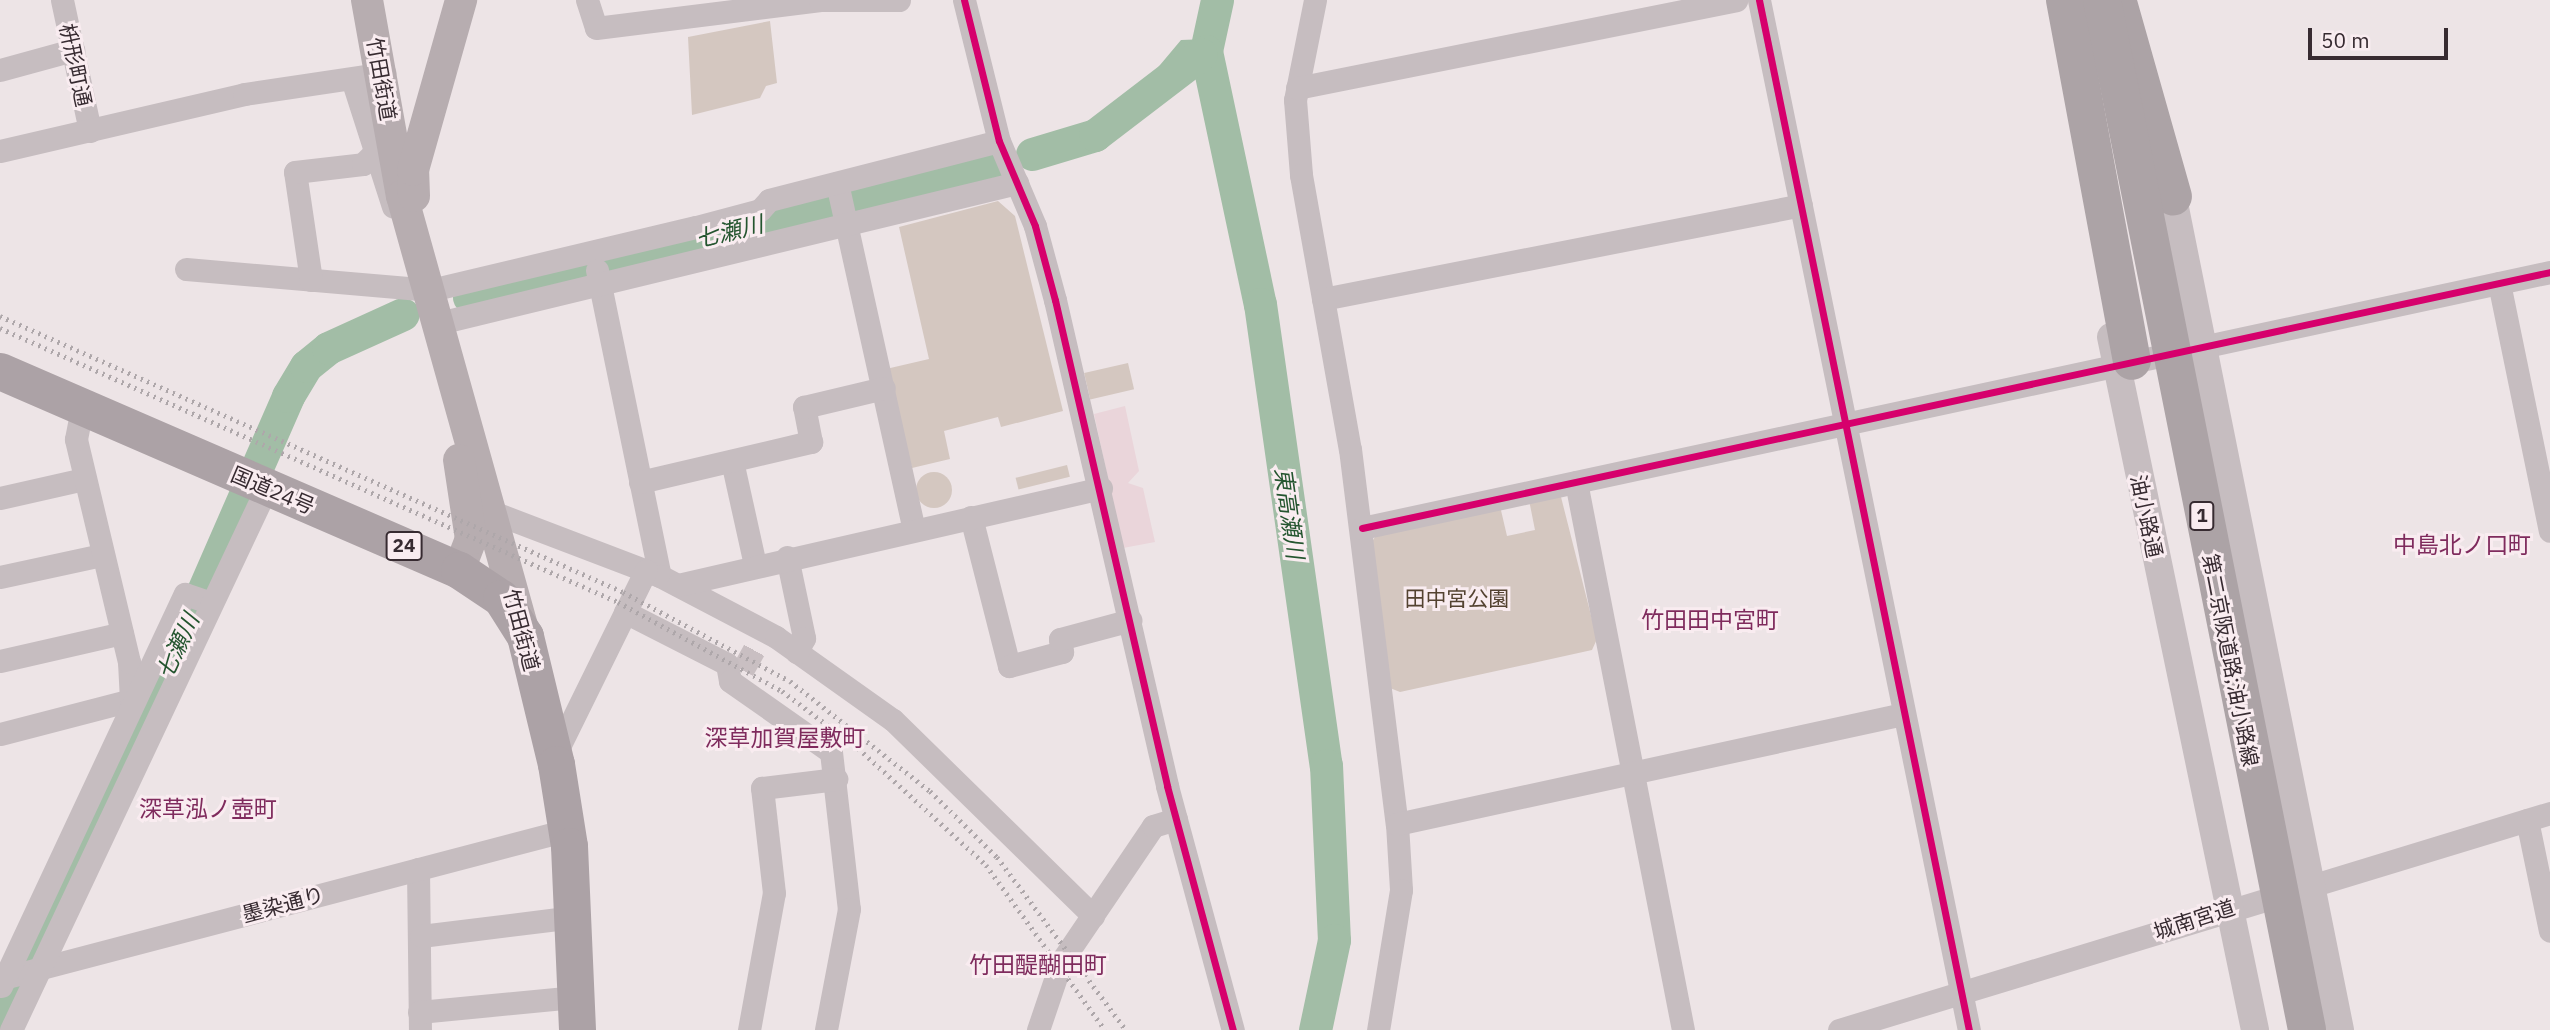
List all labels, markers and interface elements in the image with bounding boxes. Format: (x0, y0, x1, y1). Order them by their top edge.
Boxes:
scale bar (2312, 14, 2452, 58)
street label: 枡形町通 (55, 21, 97, 109)
text: 50 m (2321, 26, 2370, 54)
street label: 竹田街道 (362, 35, 402, 123)
water label: 七瀬川 (692, 209, 766, 253)
street label: 国道24号 (227, 461, 319, 519)
water label: 東高瀬川 (1270, 466, 1310, 560)
street label: 油小路通 (2126, 472, 2168, 560)
road number: 1 (2188, 500, 2216, 531)
road number: 24 (385, 530, 423, 562)
district label: 中島北ノ口町 (2393, 530, 2531, 558)
street label: 第二京阪道路;油小路線 (2198, 552, 2264, 768)
park label: 田中宮公園 (1405, 585, 1509, 611)
street label: 竹田街道 (499, 586, 545, 674)
district label: 竹田田中宮町 (1641, 605, 1779, 633)
water label: 七瀬川 (150, 609, 204, 683)
district label: 深草加賀屋敷町 (705, 723, 865, 751)
district label: 深草泓ノ壺町 (139, 794, 277, 822)
street label: 墨染通り (239, 881, 327, 927)
street label: 城南宮道 (2150, 894, 2238, 944)
district label: 竹田醍醐田町 (969, 950, 1107, 978)

